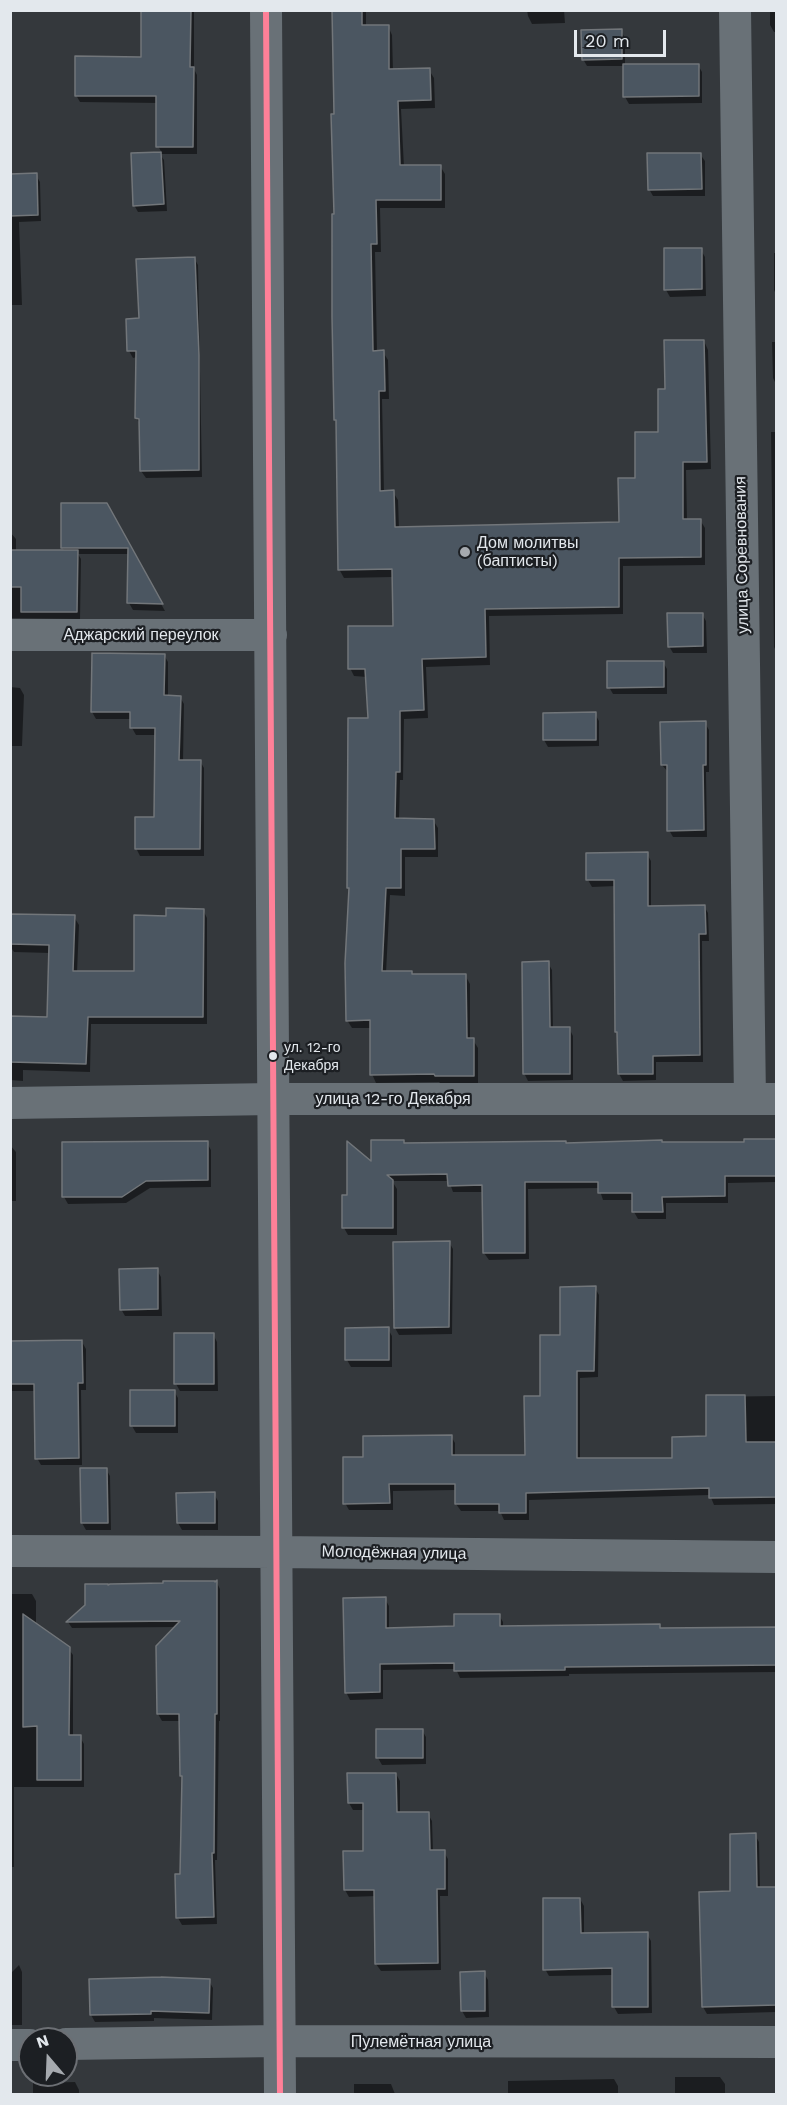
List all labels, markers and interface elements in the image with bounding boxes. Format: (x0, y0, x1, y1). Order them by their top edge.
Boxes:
scale bar (577, 18, 668, 56)
text: 20 m (585, 30, 630, 51)
street label: улица Соревнования (731, 476, 753, 634)
place label: Дом молитвы (баптисты) (477, 533, 579, 571)
marker: Дом молитвы (баптисты) (458, 545, 472, 559)
street label: Аджарский переулок (63, 625, 219, 645)
place label: ул. 12-го Декабря (284, 1040, 340, 1072)
marker: ул. 12-го Декабря (267, 1050, 279, 1062)
street label: улица 12-го Декабря (315, 1089, 471, 1109)
street label: Молодёжная улица (321, 1542, 467, 1564)
north arrow (18, 2027, 78, 2087)
text: N (34, 2030, 51, 2052)
street label: Пулемётная улица (351, 2032, 491, 2052)

